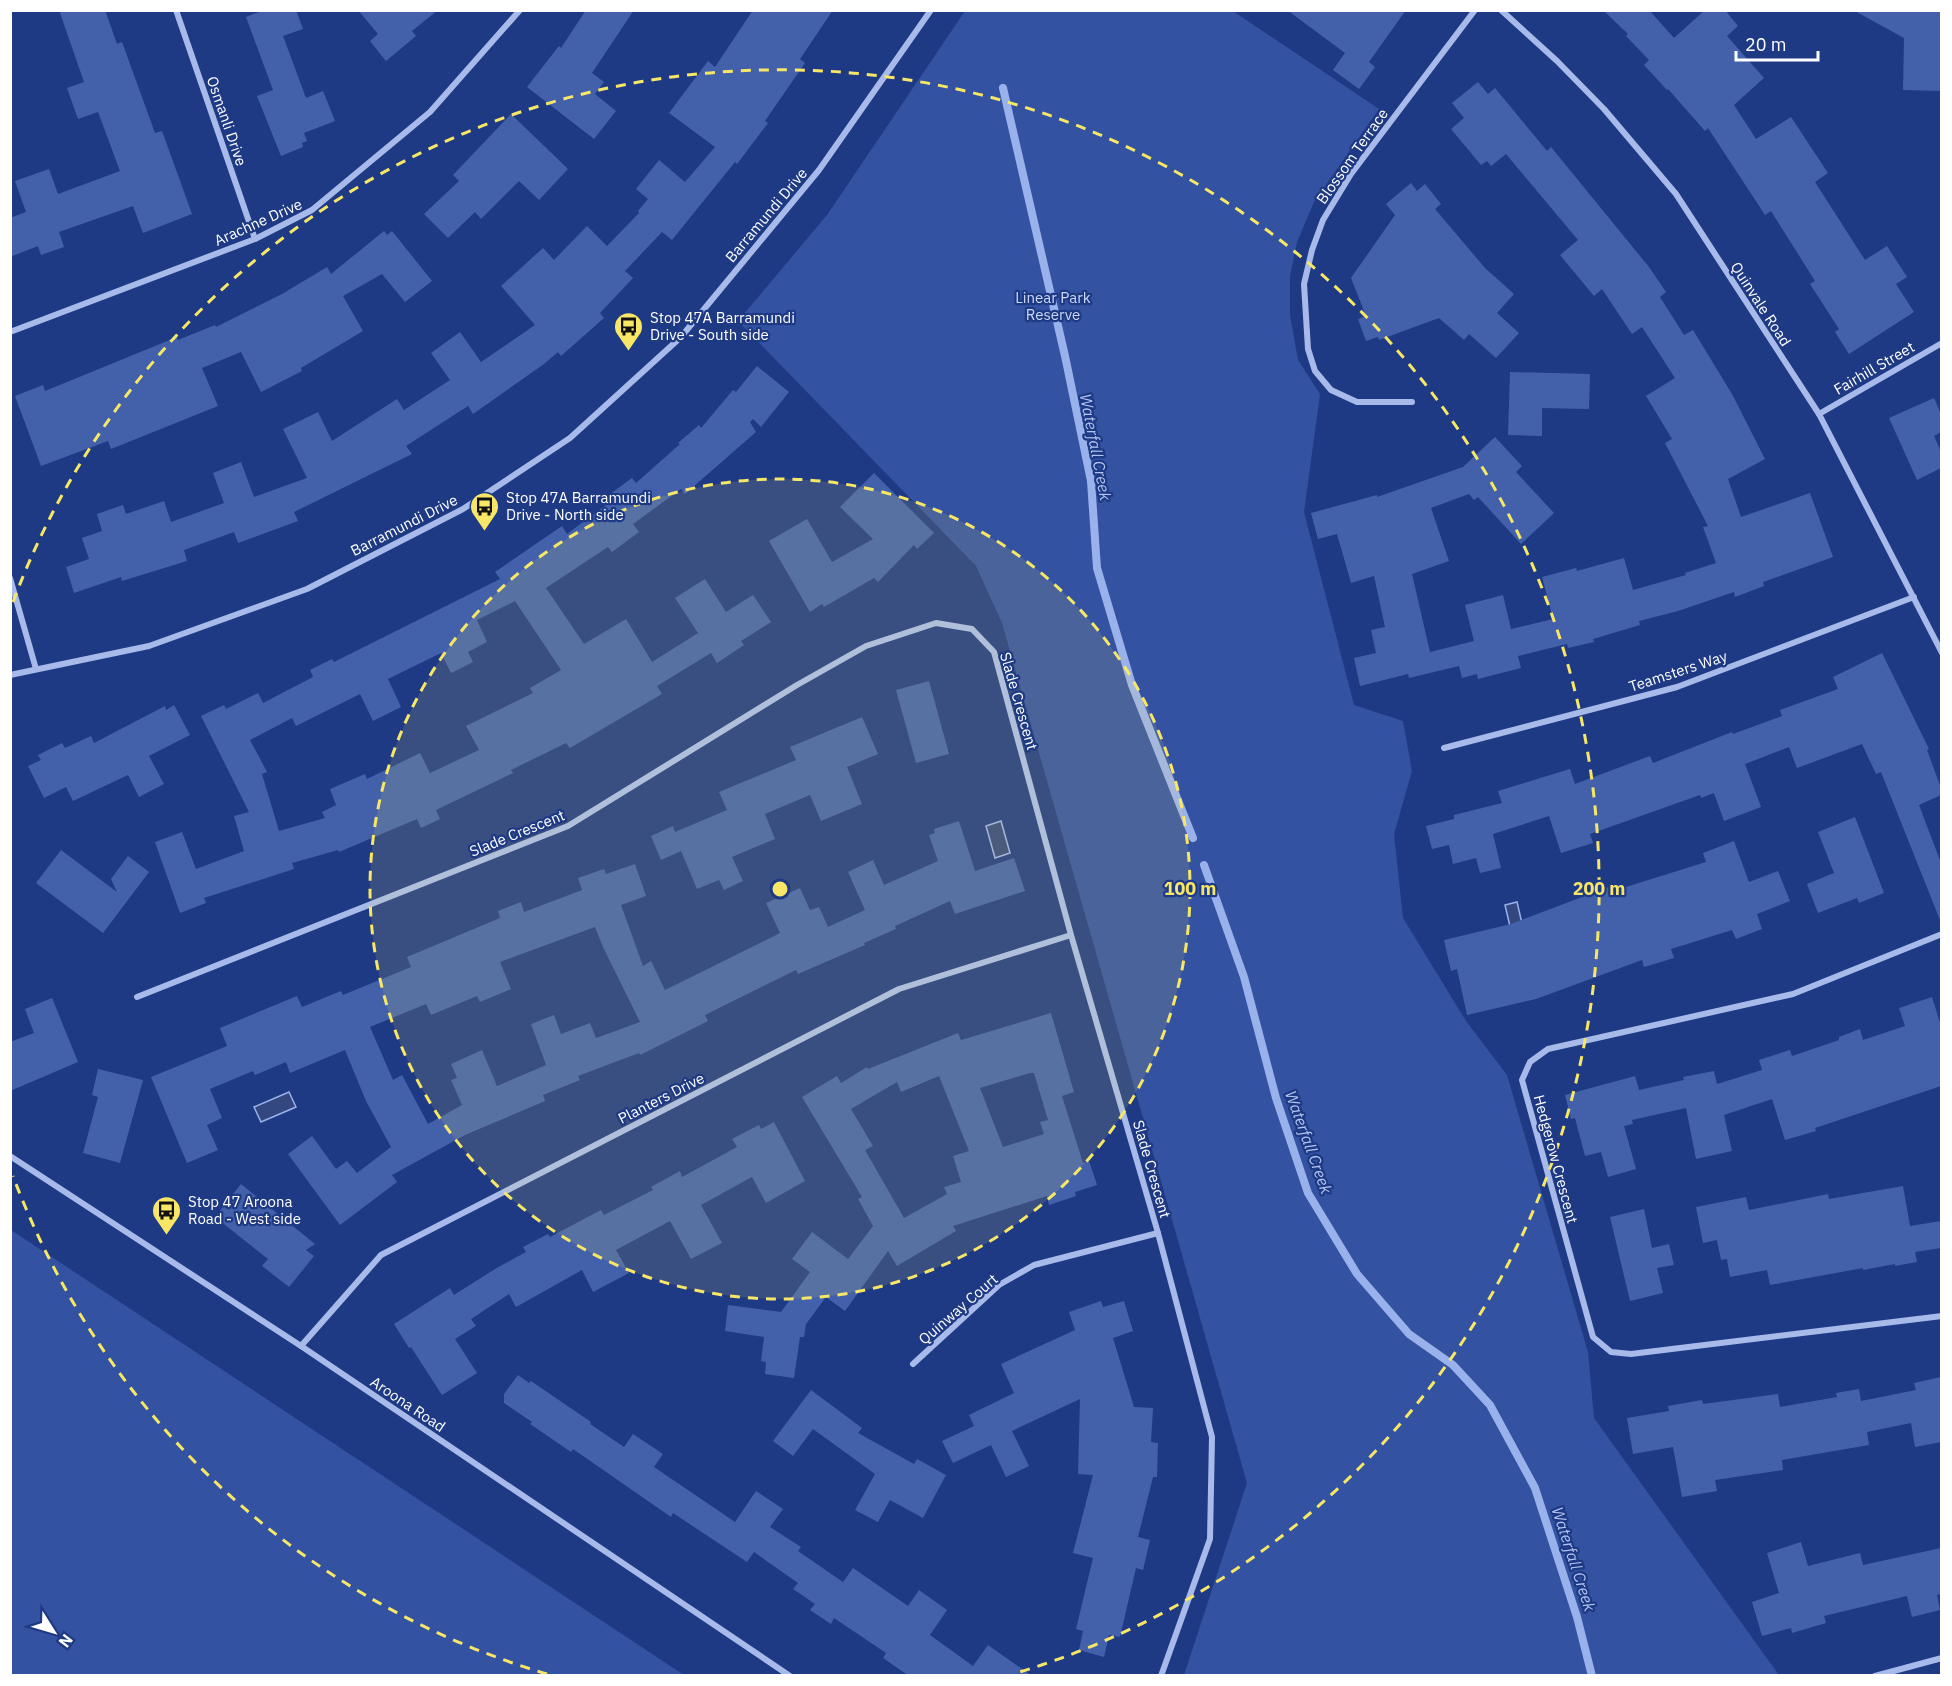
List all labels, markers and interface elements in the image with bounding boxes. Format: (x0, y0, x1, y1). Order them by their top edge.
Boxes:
scale bar (1736, 24, 1818, 62)
text: 20 m (1745, 33, 1787, 56)
street label: Osmanli Drive (203, 74, 251, 168)
street label: Blossom Terrace (1312, 105, 1392, 207)
street label: Barramundi Drive (721, 164, 811, 266)
street label: Arachne Drive (211, 194, 305, 250)
street label: Quinvale Road (1727, 258, 1795, 350)
park label: Linear Park Reserve (1015, 288, 1091, 324)
place label: Stop 47A Barramundi Drive - South side (650, 308, 795, 344)
bus stop icon: Stop 47A Barramundi Drive - South side (613, 310, 645, 352)
street label: Fairhill Street (1830, 337, 1918, 399)
water label: Waterfall Creek (1076, 392, 1116, 503)
place label: Stop 47A Barramundi Drive - North side (506, 488, 651, 524)
street label: Barramundi Drive (347, 490, 461, 560)
bus stop icon: Stop 47A Barramundi Drive - North side (469, 490, 501, 532)
street label: Teamsters Way (1626, 646, 1730, 696)
street label: Slade Crescent (996, 650, 1042, 752)
street label: Slade Crescent (467, 805, 567, 861)
text: 100 m (1164, 877, 1216, 900)
text: 200 m (1573, 877, 1625, 900)
centre of rings (770, 879, 790, 899)
street label: Planters Drive (615, 1068, 707, 1128)
water label: Waterfall Creek (1281, 1088, 1337, 1197)
street label: Hedgerow Crescent (1530, 1093, 1582, 1225)
street label: Slade Crescent (1129, 1118, 1175, 1220)
place label: Stop 47 Aroona Road - West side (188, 1192, 301, 1228)
bus stop icon: Stop 47 Aroona Road - West side (151, 1194, 183, 1236)
street label: Quinway Court (915, 1269, 1001, 1349)
street label: Aroona Road (367, 1372, 449, 1436)
water label: Waterfall Creek (1548, 1504, 1600, 1614)
north arrow (24, 1602, 84, 1662)
text: N (55, 1630, 77, 1652)

